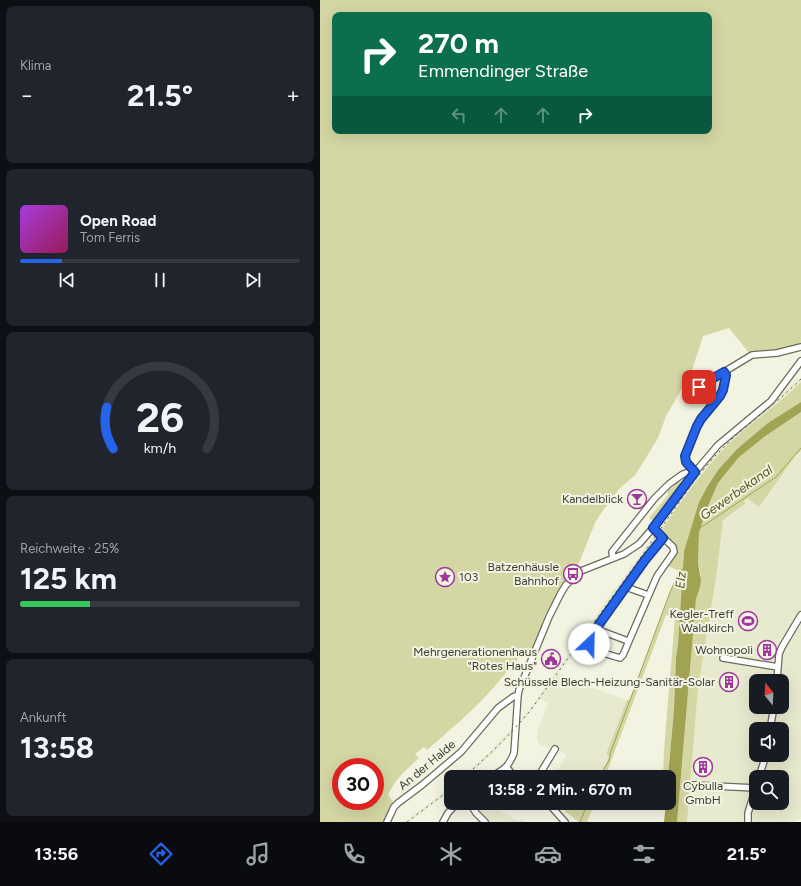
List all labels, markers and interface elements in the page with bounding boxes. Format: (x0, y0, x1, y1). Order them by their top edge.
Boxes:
text: 270 m (418, 26, 499, 60)
icon: right (352, 28, 404, 80)
text: Klima (20, 58, 52, 73)
text: Emmendinger Straße (418, 60, 588, 82)
text: 21.5° (127, 77, 193, 114)
text: − (20, 82, 34, 109)
text: + (286, 82, 300, 109)
icon: left (448, 104, 470, 126)
icon: ahead (490, 104, 512, 126)
icon: ahead (532, 104, 554, 126)
icon: right (574, 104, 596, 126)
text: Open Road (80, 212, 157, 230)
text: Tom Ferris (80, 230, 140, 245)
icon: previous (56, 269, 78, 291)
icon: pause (149, 269, 171, 291)
icon: next (242, 269, 264, 291)
pin (682, 370, 716, 404)
icon: arrive (688, 376, 710, 398)
text: 26 (136, 392, 184, 442)
text: km/h (144, 439, 176, 457)
water label: Gewerbekanal (697, 462, 775, 523)
bar icon: Kandelblick (626, 488, 648, 510)
place label: Kandelblick (562, 492, 623, 506)
text: Reichweite · 25% (20, 541, 119, 556)
text: 125 km (20, 560, 117, 597)
place label: Batzenhäusle Bahnhof (488, 560, 560, 588)
bus stop icon: Batzenhäusle Bahnhof (562, 563, 584, 585)
place icon: 103 (434, 566, 456, 588)
place label: 103 (459, 570, 478, 584)
water label: Elz (672, 570, 689, 589)
place label: Kegler-Treff Waldkirch (669, 607, 735, 635)
sports icon: Kegler-Treff Waldkirch (737, 610, 759, 632)
position arrow (568, 623, 610, 665)
building icon: Wohnopoli (756, 639, 778, 661)
place label: Wohnopoli (695, 643, 753, 657)
place label: Mehrgenerationenhaus "Rotes Haus" (413, 645, 537, 673)
public building icon: Mehrgenerationenhaus "Rotes Haus" (540, 648, 562, 670)
building icon: Schüssele Blech-Heizung-Sanitär-Solar (718, 671, 740, 693)
north arrow (749, 674, 789, 714)
map controls (749, 674, 789, 810)
place label: Schüssele Blech-Heizung-Sanitär-Solar (504, 675, 715, 689)
text: Ankunft (20, 710, 67, 725)
button: sound (749, 722, 789, 762)
text: 13:58 (20, 729, 94, 766)
street label: An der Halde (396, 737, 459, 793)
building icon: Cybulla GmbH (692, 756, 714, 778)
speed limit sign: 30 (332, 758, 384, 810)
button: search (749, 770, 789, 810)
place label: Cybulla GmbH (683, 779, 723, 807)
text: 13:58 · 2 Min. · 670 m (488, 781, 632, 799)
icon: directions (147, 840, 175, 868)
icon: music (244, 840, 272, 868)
icon: phone (340, 840, 368, 868)
icon: climate (437, 840, 465, 868)
icon: car (534, 840, 562, 868)
icon: filters (630, 840, 658, 868)
text: 13:56 (34, 843, 78, 865)
text: 21.5° (727, 843, 767, 865)

